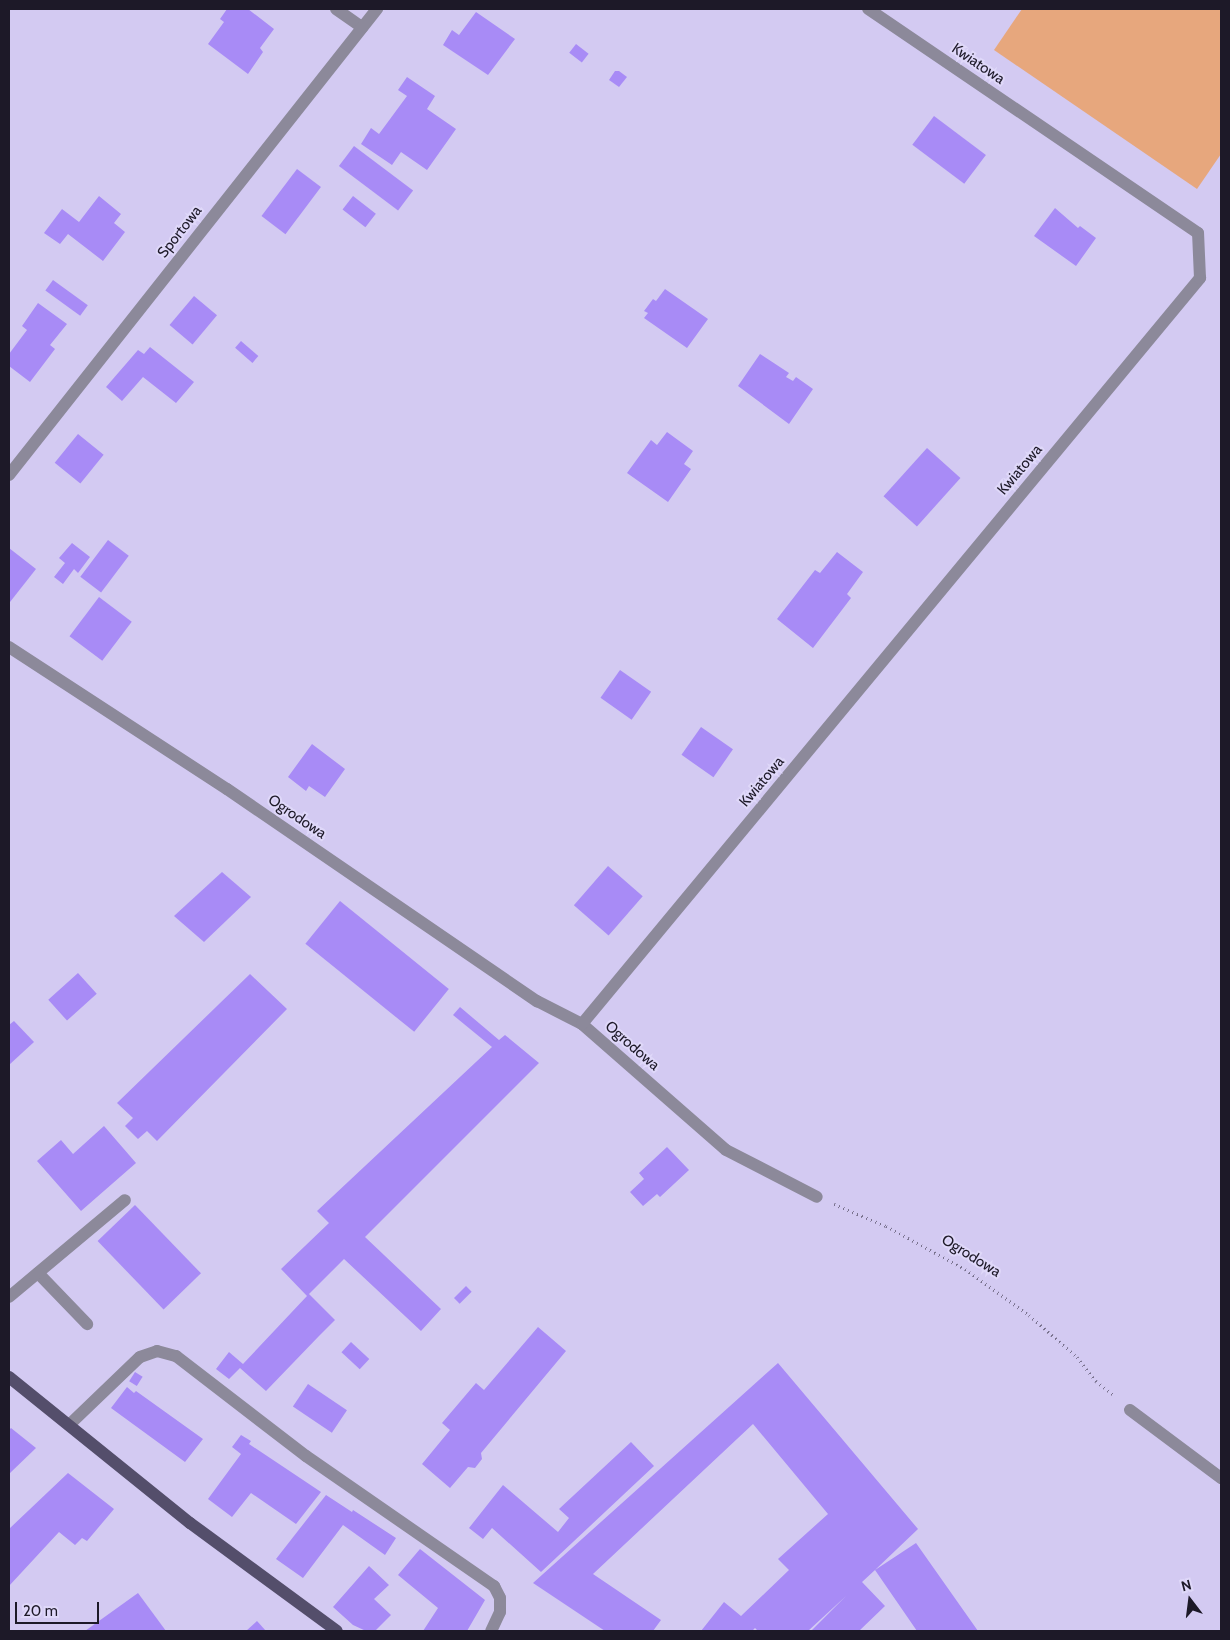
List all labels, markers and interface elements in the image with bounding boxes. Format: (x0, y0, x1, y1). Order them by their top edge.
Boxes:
street label: Kwiatowa (948, 40, 1008, 88)
street label: Sportowa (154, 202, 206, 262)
street label: Kwiatowa (994, 441, 1046, 499)
street label: Kwiatowa (736, 753, 788, 811)
street label: Ogrodowa (265, 791, 329, 843)
street label: Ogrodowa (601, 1017, 663, 1075)
street label: Ogrodowa (938, 1231, 1004, 1281)
north arrow (1165, 1575, 1215, 1625)
text: N (1179, 1576, 1193, 1595)
scale bar (18, 1592, 101, 1624)
text: 20 m (23, 1602, 58, 1620)

